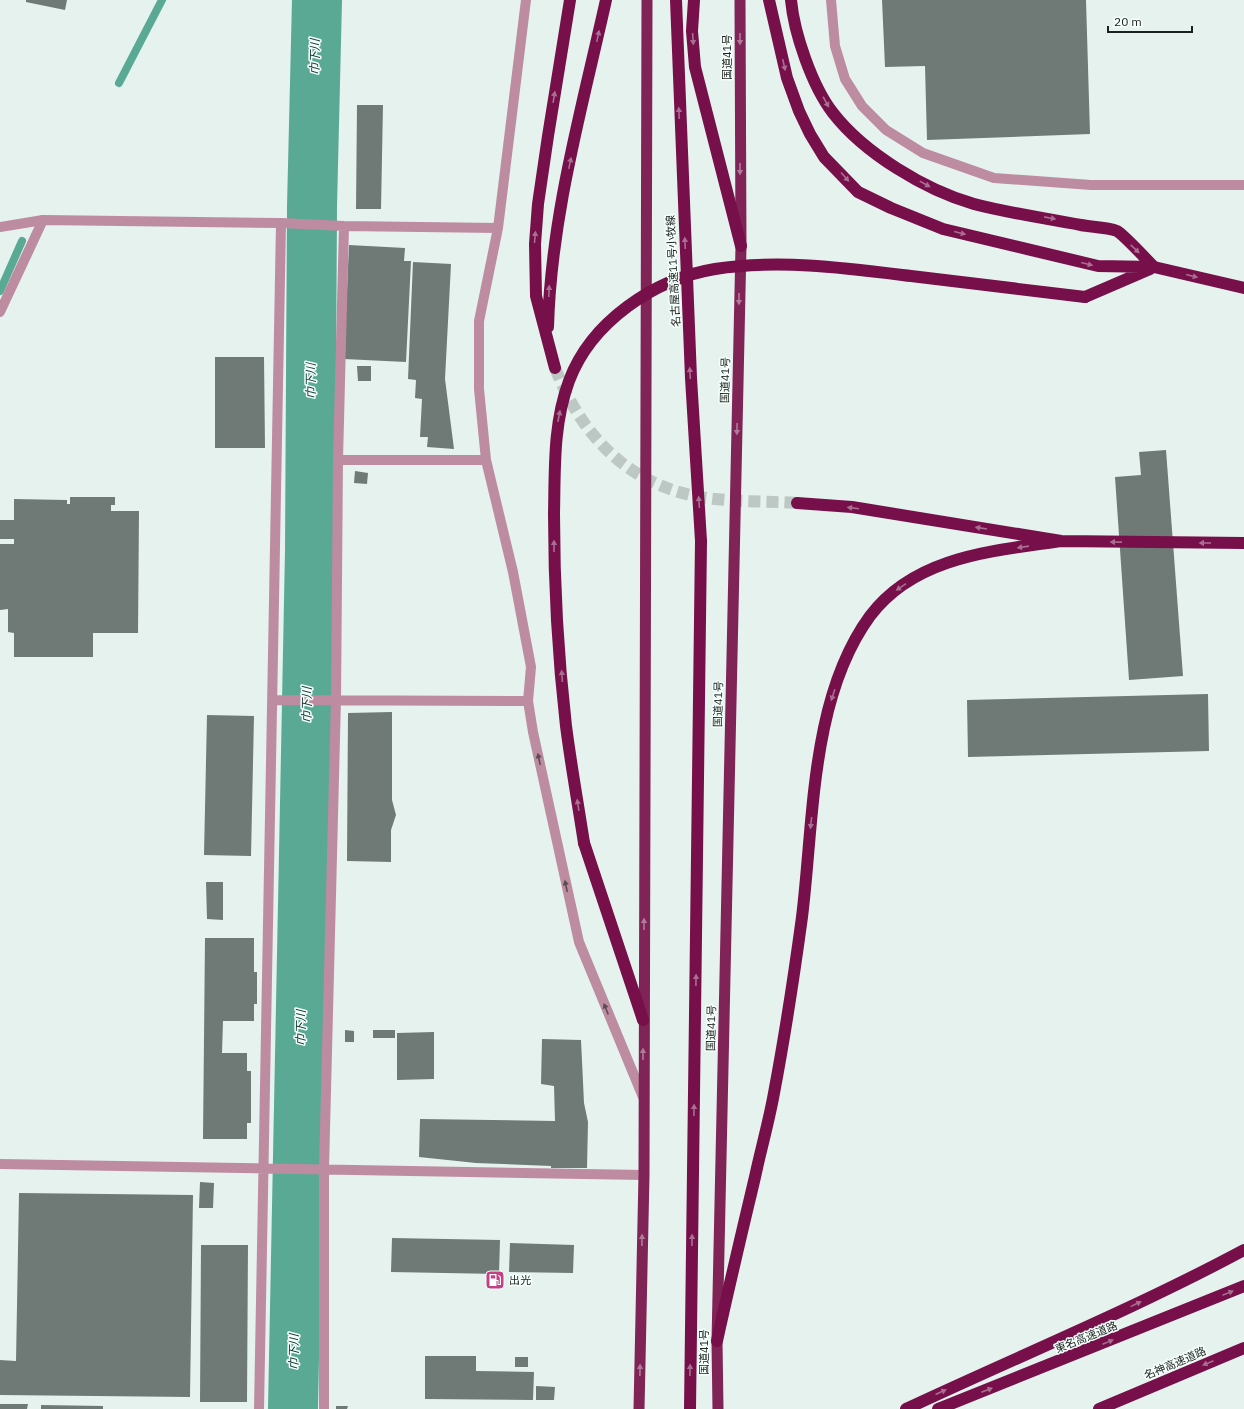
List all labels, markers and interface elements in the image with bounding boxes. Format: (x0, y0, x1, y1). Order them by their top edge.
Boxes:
scale bar (1108, 8, 1192, 34)
text: 20 m (1114, 14, 1142, 29)
one-way arrow (595, 30, 601, 42)
one-way arrow (689, 33, 696, 45)
one-way arrow (737, 33, 743, 46)
street label: 国道41号 (720, 34, 734, 80)
water label: 巾下川 (307, 37, 322, 75)
one-way arrow (782, 59, 788, 71)
one-way arrow (551, 91, 557, 104)
one-way arrow (823, 96, 830, 108)
one-way arrow (676, 107, 683, 119)
one-way arrow (568, 157, 574, 169)
one-way arrow (737, 163, 743, 176)
one-way arrow (840, 172, 850, 182)
one-way arrow (919, 181, 931, 188)
street label: 名古屋高速11号小牧線 (663, 215, 683, 327)
one-way arrow (1044, 216, 1056, 222)
one-way arrow (532, 231, 539, 243)
one-way arrow (954, 231, 966, 237)
one-way arrow (681, 237, 688, 249)
one-way arrow (1131, 244, 1140, 253)
one-way arrow (1080, 261, 1093, 267)
one-way arrow (1186, 273, 1198, 279)
one-way arrow (546, 284, 552, 297)
one-way arrow (736, 293, 743, 305)
street label: 国道41号 (718, 357, 732, 403)
water label: 巾下川 (303, 361, 318, 399)
one-way arrow (687, 367, 694, 379)
one-way arrow (557, 410, 563, 422)
one-way arrow (733, 423, 740, 435)
one-way arrow (695, 496, 702, 508)
one-way arrow (847, 505, 859, 511)
one-way arrow (975, 525, 988, 531)
one-way arrow (551, 539, 557, 552)
one-way arrow (1109, 539, 1122, 545)
one-way arrow (1198, 540, 1211, 546)
one-way arrow (1017, 544, 1029, 550)
one-way arrow (896, 583, 906, 591)
one-way arrow (559, 670, 566, 682)
street label: 国道41号 (711, 681, 725, 727)
water label: 巾下川 (299, 685, 314, 723)
one-way arrow (830, 689, 836, 701)
one-way arrow (535, 752, 541, 765)
one-way arrow (575, 799, 581, 811)
one-way arrow (808, 817, 814, 829)
one-way arrow (563, 880, 569, 892)
one-way arrow (641, 917, 647, 930)
one-way arrow (693, 973, 699, 986)
one-way arrow (603, 1002, 609, 1014)
street label: 国道41号 (704, 1005, 718, 1051)
water label: 巾下川 (293, 1008, 308, 1046)
one-way arrow (640, 1047, 646, 1060)
one-way arrow (691, 1103, 697, 1116)
one-way arrow (689, 1233, 695, 1246)
one-way arrow (639, 1234, 646, 1246)
fuel station icon: 出光 (484, 1269, 506, 1291)
place label: 出光 (509, 1273, 531, 1287)
one-way arrow (1223, 1289, 1235, 1295)
one-way arrow (1131, 1301, 1142, 1307)
street label: 東名高速道路 (1053, 1318, 1119, 1356)
street label: 国道41号 (697, 1329, 711, 1375)
water label: 巾下川 (286, 1332, 301, 1370)
one-way arrow (1103, 1339, 1114, 1345)
street label: 名神高速道路 (1142, 1344, 1208, 1382)
one-way arrow (1203, 1360, 1214, 1366)
one-way arrow (637, 1363, 643, 1376)
one-way arrow (687, 1363, 693, 1376)
one-way arrow (982, 1387, 994, 1393)
one-way arrow (936, 1389, 947, 1395)

